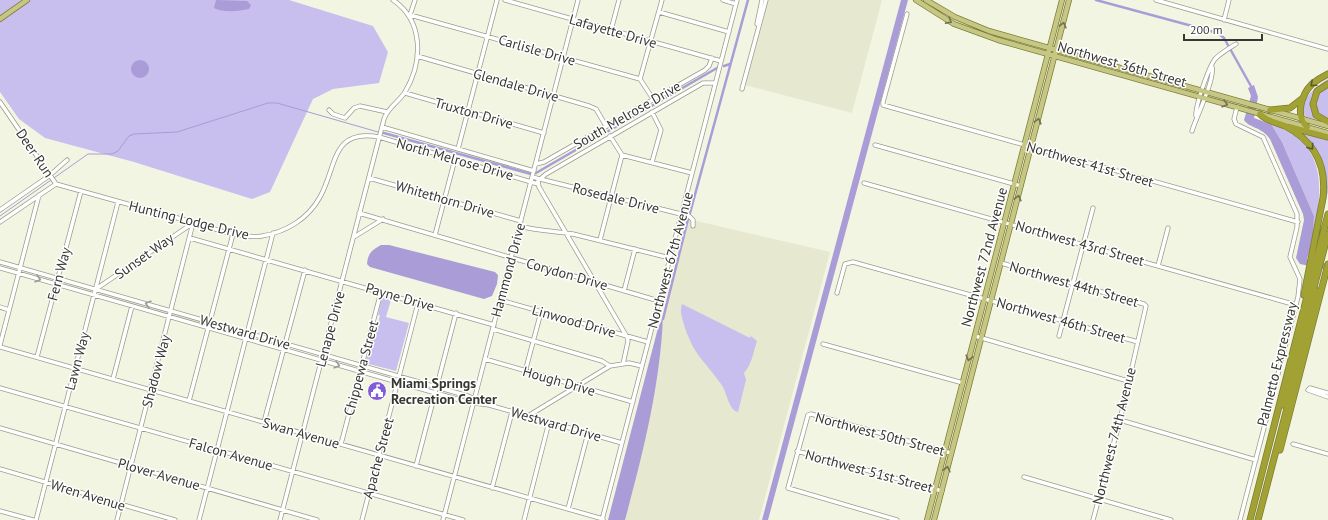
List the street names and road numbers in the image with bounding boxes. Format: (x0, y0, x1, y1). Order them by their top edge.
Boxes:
street label: Lafayette Drive (567, 10, 659, 52)
street label: Carlisle Drive (496, 30, 578, 70)
street label: Northwest 36th Street (1055, 37, 1189, 91)
street label: Glendale Drive (471, 64, 561, 106)
street label: South Melrose Drive (570, 77, 684, 153)
street label: Truxton Drive (433, 93, 515, 133)
street label: Deer Run (12, 125, 58, 181)
street label: North Melrose Drive (394, 134, 516, 184)
street label: Northwest 41st Street (1024, 137, 1156, 191)
street label: Whitethorn Drive (393, 176, 497, 222)
street label: Rosedale Drive (571, 179, 661, 217)
street label: Northwest 72nd Avenue (957, 185, 1011, 329)
street label: Northwest 67th Avenue (643, 190, 697, 330)
street label: Hunting Lodge Drive (127, 196, 251, 244)
street label: Northwest 43rd Street (1014, 216, 1147, 270)
street label: Hammond Drive (487, 221, 529, 319)
street label: Sunset Way (111, 229, 178, 283)
street label: Fern Way (43, 245, 75, 303)
street label: Corydon Drive (524, 254, 610, 294)
street label: Northwest 44th Street (1007, 257, 1141, 311)
street label: Payne Drive (364, 279, 436, 315)
street label: Lenape Drive (311, 289, 349, 369)
street label: Northwest 46th Street (994, 293, 1128, 347)
street label: Linwood Drive (530, 300, 618, 342)
street label: Palmetto Expressway (1253, 300, 1301, 428)
street label: Westward Drive (198, 310, 292, 354)
street label: Chippewa Street (340, 318, 382, 418)
street label: Lawn Way (61, 329, 94, 392)
street label: Shadow Way (138, 332, 174, 409)
street label: Hough Drive (521, 362, 597, 400)
street label: Northwest 74th Avenue (1088, 366, 1140, 506)
street label: Westward Drive (509, 402, 603, 446)
street label: Northwest 50th Street (813, 408, 947, 460)
street label: Swan Avenue (260, 413, 342, 453)
street label: Apache Street (359, 415, 398, 501)
street label: Falcon Avenue (187, 433, 275, 475)
street label: Northwest 51st Street (803, 445, 935, 497)
street label: Plover Avenue (116, 454, 202, 494)
street label: Wren Avenue (48, 475, 128, 515)

